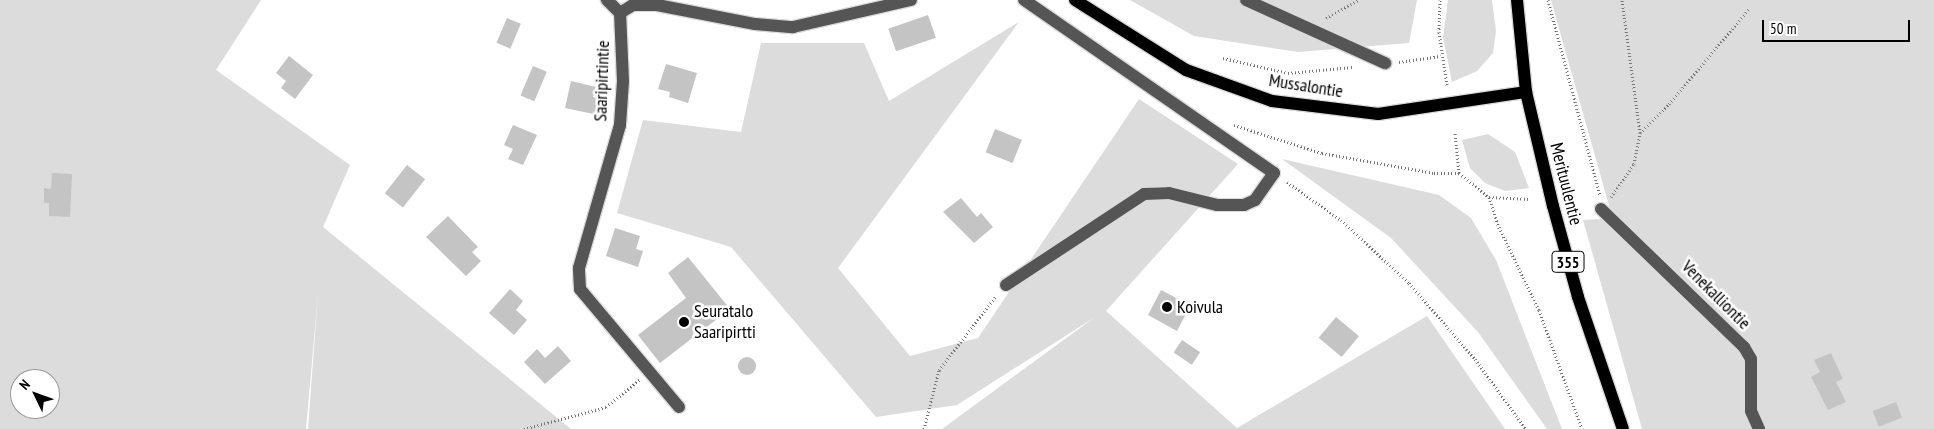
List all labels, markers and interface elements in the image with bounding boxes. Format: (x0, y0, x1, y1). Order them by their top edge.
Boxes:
scale bar (1764, 10, 1912, 42)
text: 50 m (1770, 19, 1796, 38)
street label: Saaripirtintie (590, 40, 614, 122)
street label: Mussalontie (1267, 69, 1345, 103)
street label: Merituulentie (1545, 141, 1587, 227)
road number: 355 (1550, 248, 1586, 276)
street label: Venekalliontie (1677, 256, 1755, 334)
place label: Koivula (1177, 296, 1223, 318)
place label: Seuratalo Saaripirtti (694, 301, 756, 344)
marker: Koivula (1161, 301, 1173, 313)
marker: Seuratalo Saaripirtti (678, 316, 690, 328)
north arrow (10, 369, 60, 419)
text: N (15, 376, 34, 393)

